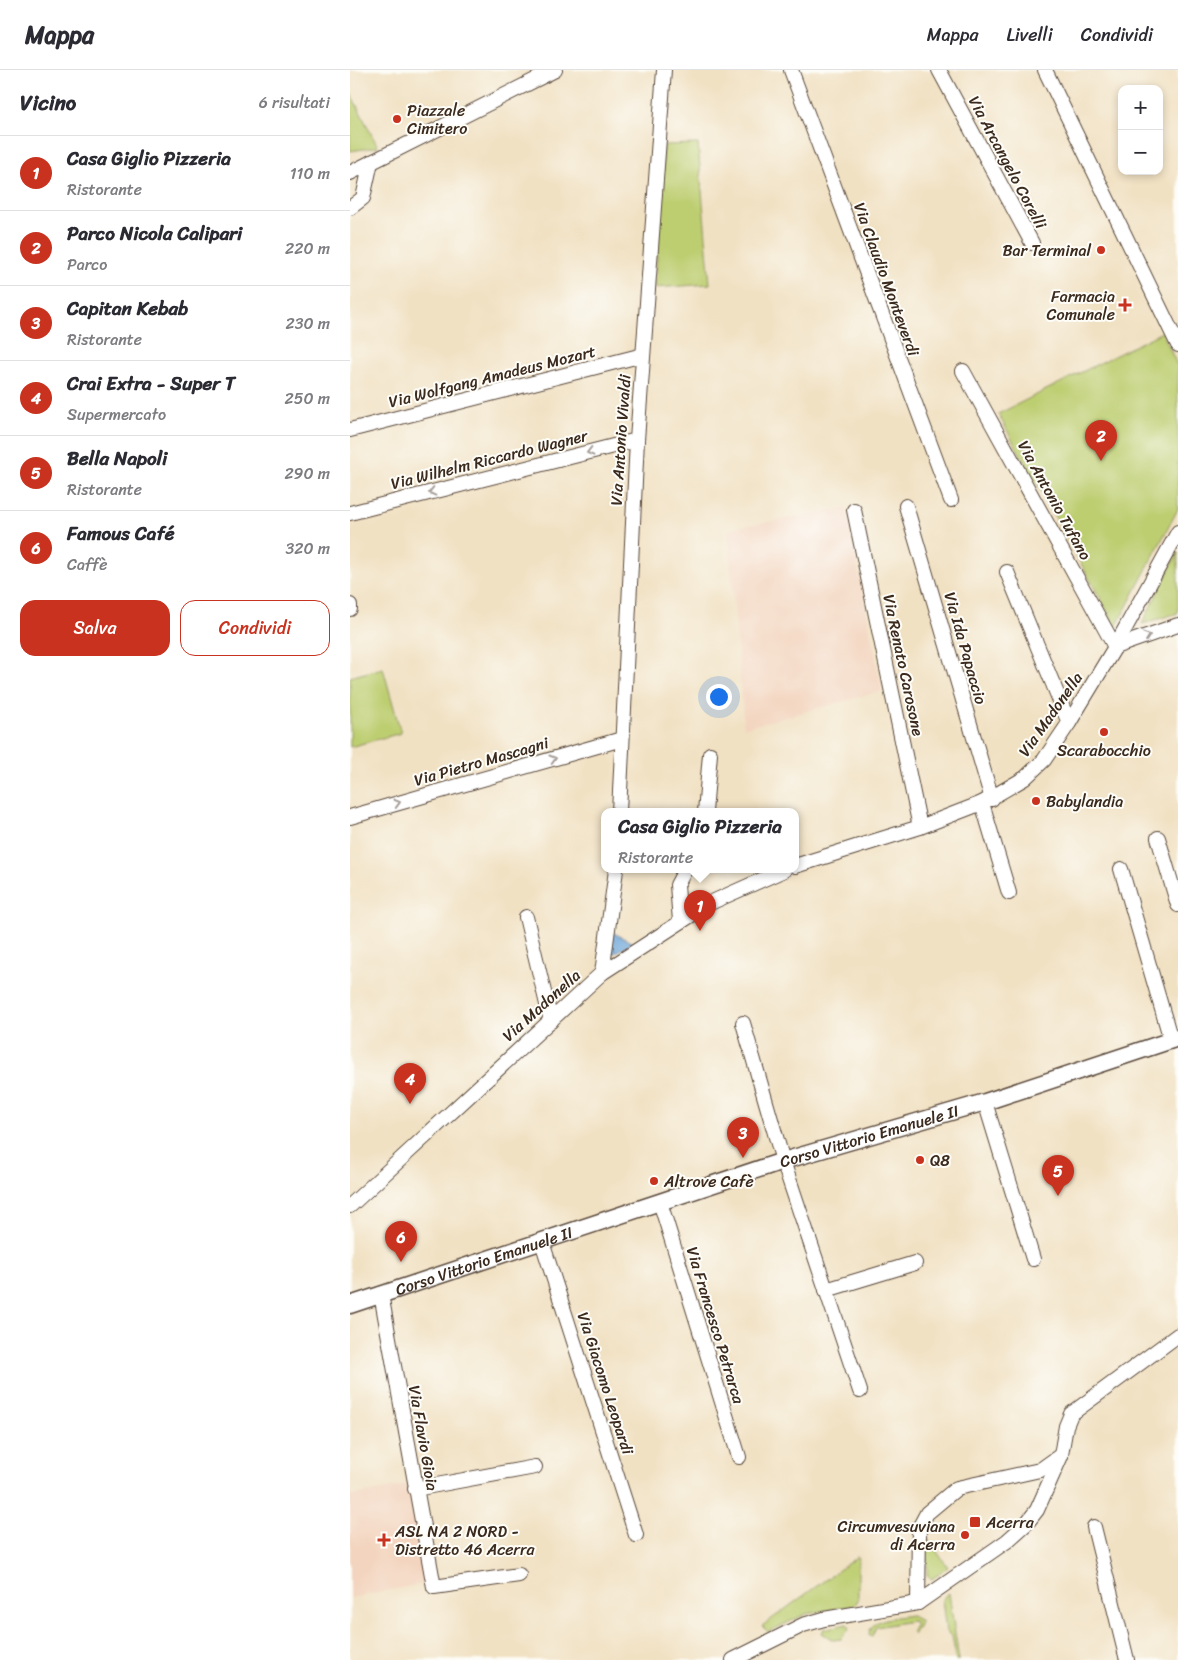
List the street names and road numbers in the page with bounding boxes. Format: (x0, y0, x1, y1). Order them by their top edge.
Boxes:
street label: Via Arcangelo Corelli (960, 90, 1055, 235)
street label: Via Claudio Monteverdi (845, 198, 928, 361)
street label: Via Wolfgang Amadeus Mozart (386, 337, 599, 416)
street label: Via Antonio Vivaldi (601, 373, 640, 507)
street label: Via Wilhelm Riccardo Wagner (388, 421, 592, 498)
street label: Via Antonio Tufano (1010, 435, 1100, 566)
street label: Via Ida Papaccio (936, 588, 995, 708)
street label: Via Renato Carosone (874, 592, 933, 739)
street label: Via Madonella (1010, 666, 1091, 763)
street label: Via Pietro Mascagni (410, 728, 552, 795)
street label: Via Madonella (495, 962, 588, 1049)
street label: Corso Vittorio Emanuele II (776, 1096, 962, 1176)
street label: Corso Vittorio Emanuele II (391, 1218, 576, 1304)
street label: Via Francesco Petrarca (678, 1243, 753, 1408)
street label: Via Giacomo Leopardi (569, 1308, 642, 1459)
street label: Via Flavio Gioia (400, 1383, 447, 1493)

